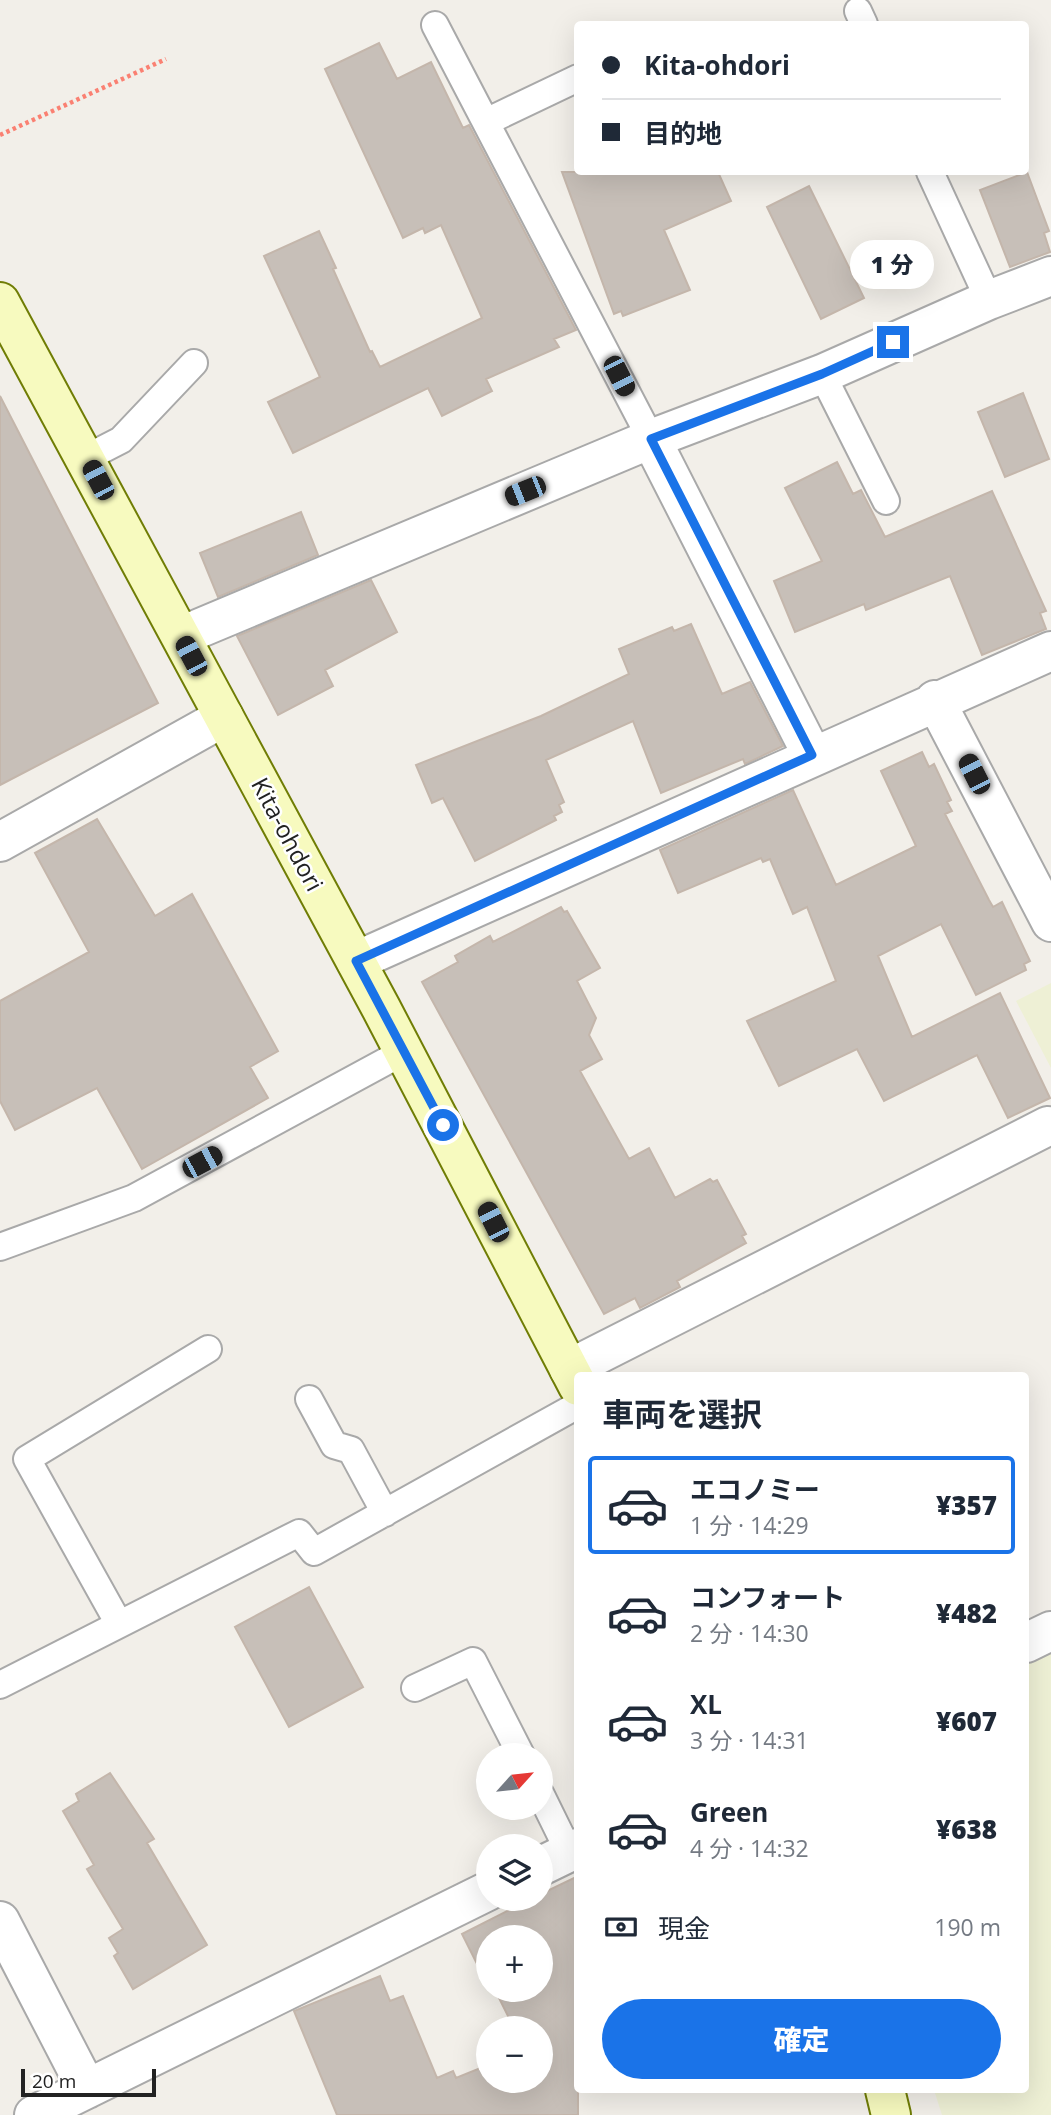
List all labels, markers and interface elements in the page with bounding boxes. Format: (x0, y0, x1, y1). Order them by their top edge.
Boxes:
text: Kita-ohdori (644, 47, 790, 83)
text: 目的地 (644, 115, 722, 151)
callout: 1 分 (851, 240, 935, 290)
text: 1 分 (871, 248, 913, 280)
route end (877, 326, 909, 358)
car (601, 353, 638, 399)
car (79, 457, 118, 503)
car (502, 473, 549, 509)
car (172, 633, 211, 679)
car (956, 751, 993, 797)
street label: Kita-ohdori (244, 771, 332, 897)
route start (427, 1109, 459, 1141)
car (179, 1143, 226, 1181)
car (475, 1199, 512, 1245)
text: 車両を選択 (602, 1392, 762, 1435)
text: エコノミー (690, 1471, 820, 1507)
icon: car (606, 1474, 669, 1537)
text: ¥357 (936, 1487, 997, 1523)
text: 1 分 · 14:29 (690, 1509, 809, 1541)
text: コンフォート (690, 1579, 845, 1615)
icon: car (606, 1582, 669, 1645)
text: ¥482 (936, 1595, 997, 1631)
text: 2 分 · 14:30 (690, 1617, 809, 1649)
text: XL (690, 1686, 722, 1722)
icon: car (606, 1690, 669, 1753)
text: ¥607 (936, 1703, 997, 1739)
text: 3 分 · 14:31 (690, 1724, 809, 1756)
north arrow (476, 1743, 553, 1820)
map controls (476, 1743, 553, 2093)
text: Green (690, 1794, 768, 1830)
icon: car (606, 1798, 669, 1861)
text: ¥638 (936, 1811, 997, 1847)
text: 4 分 · 14:32 (690, 1832, 809, 1864)
button: layers (476, 1834, 553, 1911)
icon: cash (602, 1908, 640, 1946)
text: 現金 (658, 1910, 710, 1946)
text: 190 m (934, 1911, 1001, 1943)
button: + (476, 1925, 553, 2002)
button: 確定 (602, 1999, 1001, 2079)
button: − (476, 2016, 553, 2093)
scale bar (21, 2066, 156, 2098)
text: 20 m (32, 2068, 76, 2094)

